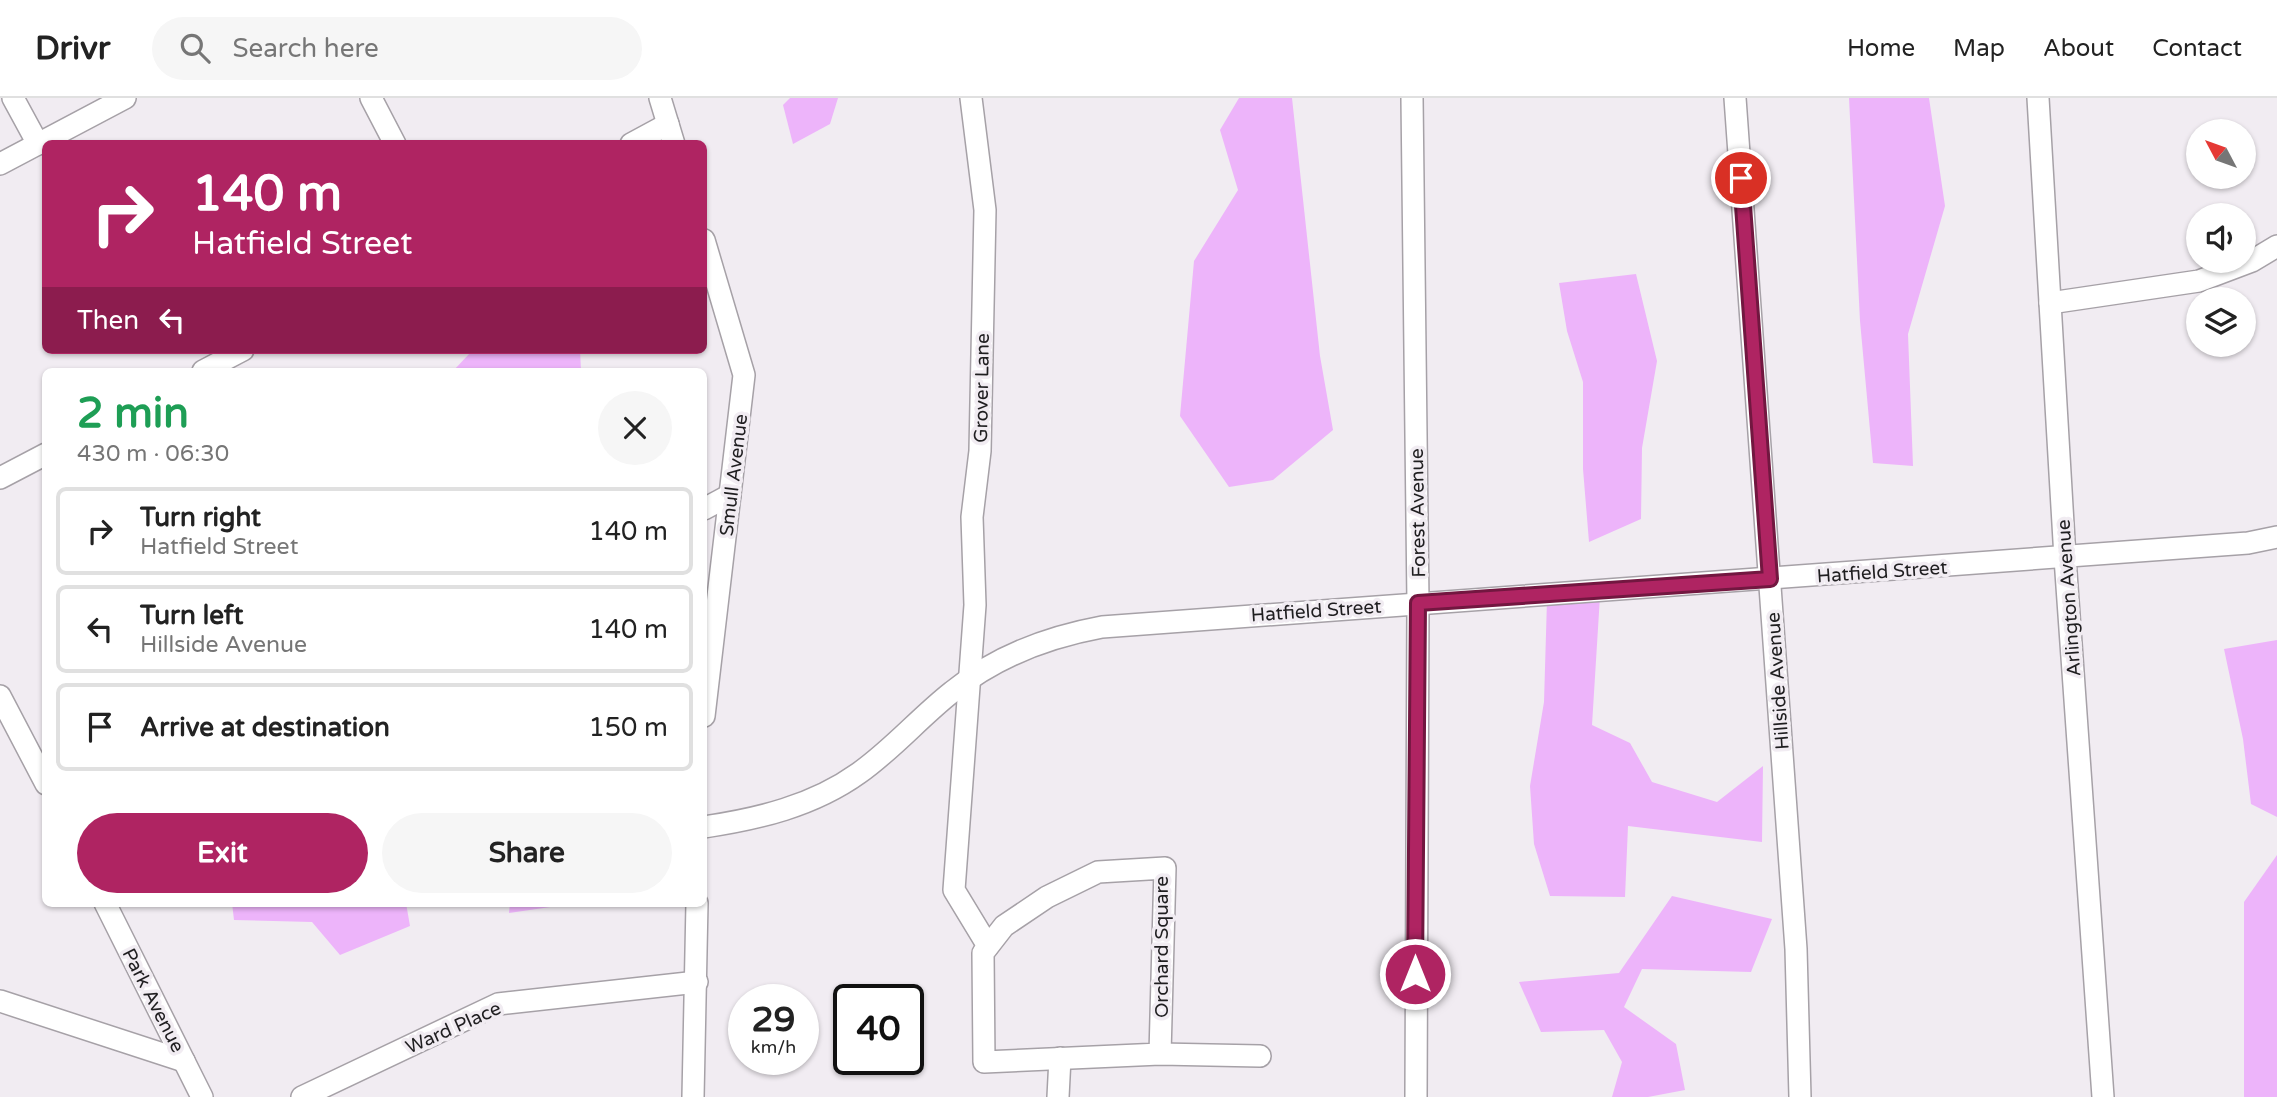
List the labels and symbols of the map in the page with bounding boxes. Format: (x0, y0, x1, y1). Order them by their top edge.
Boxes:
north arrow (2186, 119, 2256, 189)
pin (1711, 148, 1771, 208)
street label: Grover Lane (970, 333, 994, 443)
street label: Smull Avenue (716, 413, 752, 537)
street label: Forest Avenue (1406, 448, 1430, 578)
street label: Arlington Avenue (2053, 519, 2085, 677)
street label: Hatfield Street (1816, 556, 1948, 588)
street label: Hatfield Street (1250, 595, 1382, 627)
street label: Hillside Avenue (1762, 611, 1794, 750)
street label: Orchard Square (1151, 876, 1173, 1018)
position arrow (1378, 937, 1452, 1011)
street label: Park Avenue (118, 945, 189, 1056)
speed limit sign: 40 (833, 984, 924, 1075)
street label: Ward Place (402, 997, 504, 1059)

